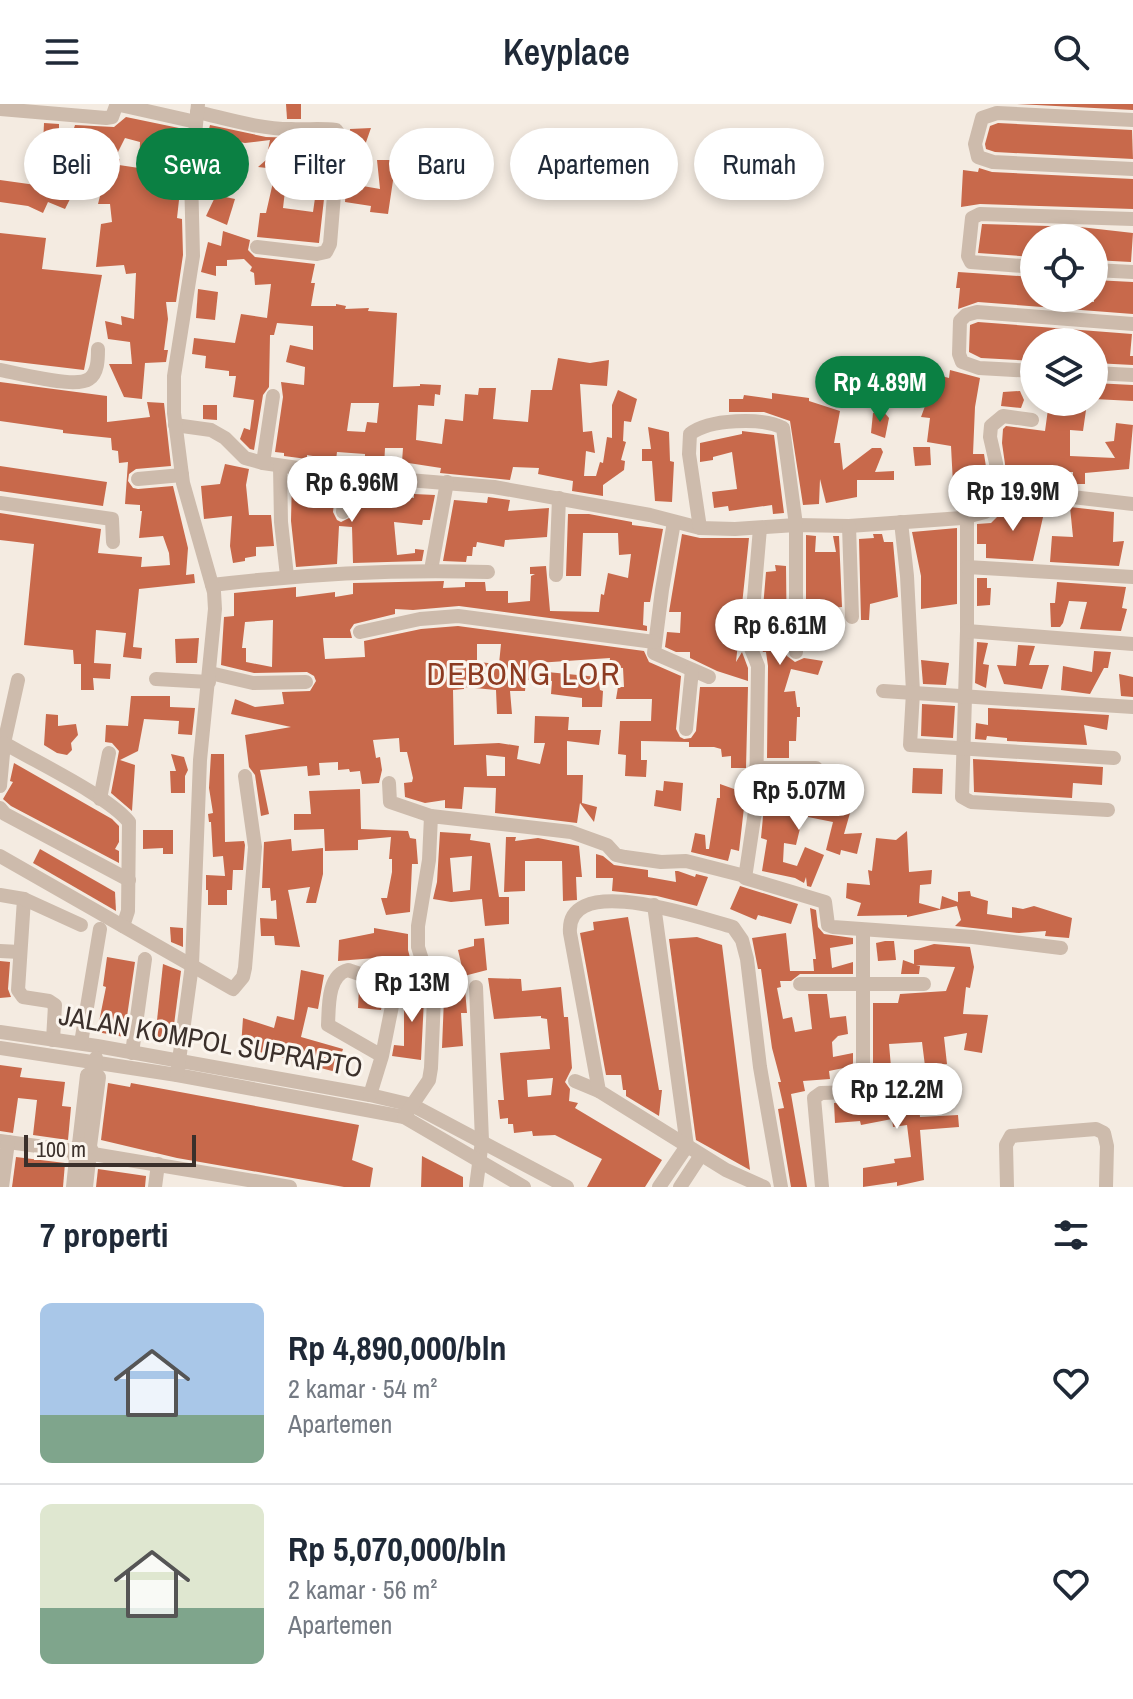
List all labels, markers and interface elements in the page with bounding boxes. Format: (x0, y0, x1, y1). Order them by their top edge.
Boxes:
text: Keyplace (503, 28, 630, 76)
icon: menu (40, 30, 84, 74)
icon: search (1049, 30, 1093, 74)
chip: Beli (24, 128, 120, 200)
chip: Sewa (136, 128, 249, 200)
chip: Filter (265, 128, 373, 200)
chip: Baru (389, 128, 494, 200)
chip: Apartemen (510, 128, 678, 200)
chip: Rumah (694, 128, 824, 200)
map controls (1020, 224, 1108, 416)
button: locate (1020, 224, 1108, 312)
button: layers (1020, 328, 1108, 416)
pin: Rp 4.89M (797, 356, 963, 424)
text: Rp 4.89M (833, 364, 927, 399)
pin: Rp 6.96M (269, 456, 435, 524)
text: Rp 6.96M (305, 464, 399, 499)
pin: Rp 19.9M (930, 465, 1096, 533)
text: Rp 19.9M (966, 473, 1060, 508)
pin: Rp 6.61M (697, 599, 863, 667)
text: Rp 6.61M (733, 607, 827, 642)
district label: DEBONG LOR (427, 652, 621, 695)
pin: Rp 5.07M (716, 764, 882, 832)
text: Rp 5.07M (752, 772, 846, 807)
pin: Rp 13M (347, 956, 477, 1024)
text: Rp 13M (374, 964, 450, 999)
street label: JALAN KOMPOL SUPRAPTO (56, 996, 366, 1086)
pin: Rp 12.2M (814, 1063, 980, 1131)
text: Rp 12.2M (850, 1071, 944, 1106)
scale bar (24, 1131, 196, 1167)
text: 100 m (36, 1134, 86, 1164)
text: 7 properti (40, 1212, 169, 1258)
icon: filters (1049, 1213, 1093, 1257)
text: Rp 4,890,000/bln (288, 1325, 507, 1371)
icon: home (104, 1335, 200, 1431)
icon: heart (1049, 1361, 1093, 1405)
text: 2 kamar · 54 m² (288, 1371, 437, 1406)
text: Apartemen (288, 1406, 392, 1441)
text: Rp 5,070,000/bln (288, 1526, 507, 1572)
icon: home (104, 1536, 200, 1632)
icon: heart (1049, 1562, 1093, 1606)
text: 2 kamar · 56 m² (288, 1572, 437, 1607)
text: Apartemen (288, 1607, 392, 1642)

